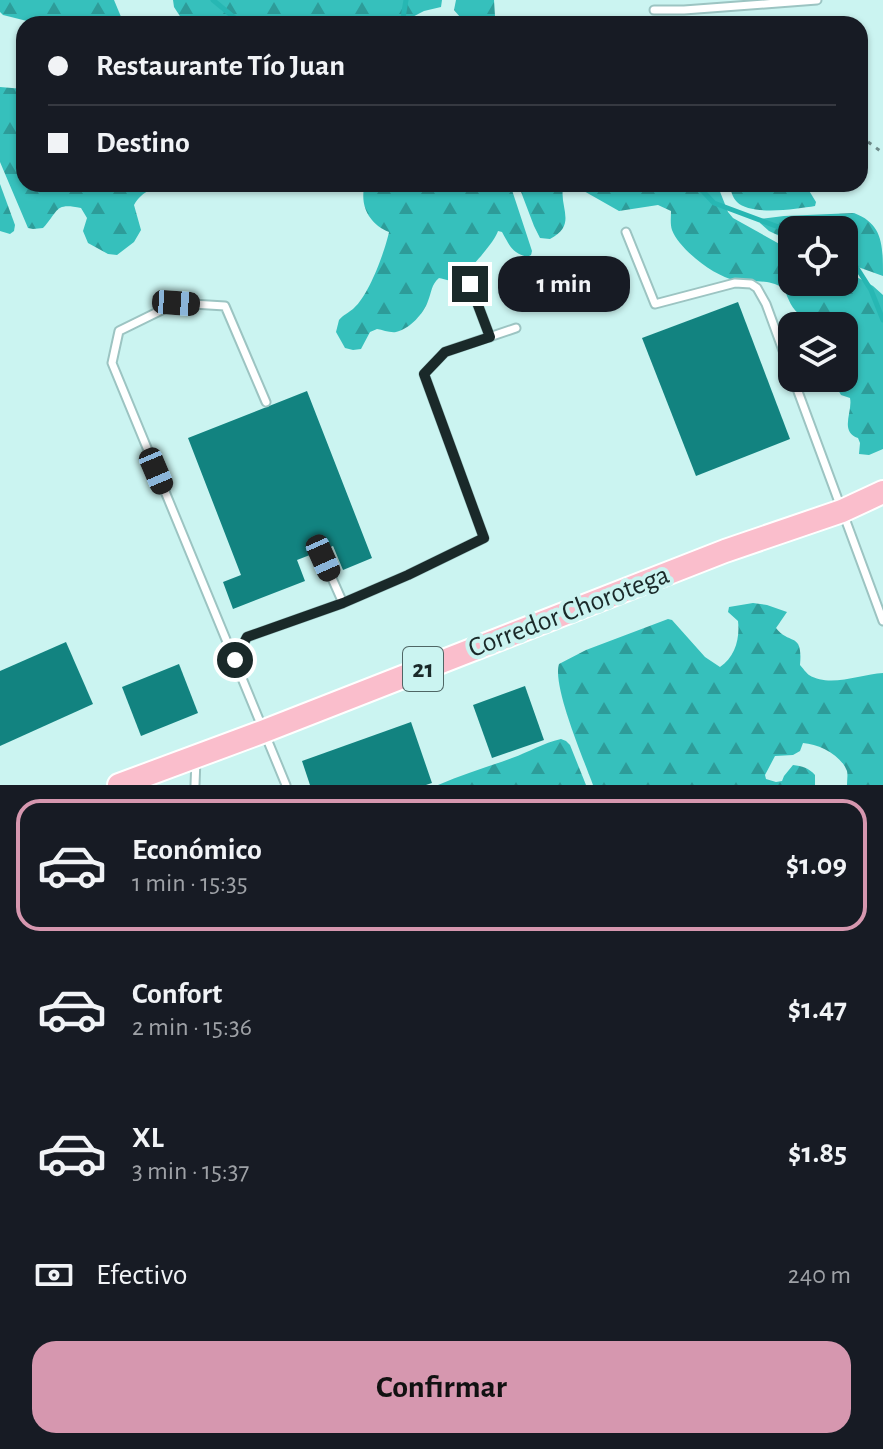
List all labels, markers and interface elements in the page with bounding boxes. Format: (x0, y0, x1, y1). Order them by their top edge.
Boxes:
text: Restaurante Tío Juan (96, 51, 345, 81)
text: Destino (96, 128, 190, 158)
map controls (778, 216, 858, 392)
button: locate (778, 216, 858, 296)
callout: 1 min (498, 256, 630, 312)
route end (452, 266, 488, 302)
text: 1 min (537, 271, 591, 297)
car (151, 289, 201, 317)
button: layers (778, 312, 858, 392)
car (136, 444, 176, 498)
car (302, 531, 344, 585)
street label: Corredor Chorotega (465, 561, 673, 663)
route start (217, 642, 253, 678)
road number: 21 (403, 647, 443, 691)
icon: car (36, 829, 108, 901)
text: Económico (132, 835, 262, 865)
text: $1.09 (786, 850, 847, 880)
text: 1 min · 15:35 (132, 870, 248, 896)
icon: car (36, 973, 108, 1045)
text: Confort (132, 979, 222, 1009)
text: $1.47 (788, 994, 847, 1024)
text: 2 min · 15:36 (132, 1014, 252, 1040)
icon: car (36, 1117, 108, 1189)
text: XL (132, 1123, 164, 1153)
text: $1.85 (788, 1138, 847, 1168)
text: 3 min · 15:37 (132, 1158, 249, 1184)
icon: cash (32, 1253, 76, 1297)
text: Efectivo (96, 1260, 188, 1290)
text: 240 m (788, 1262, 851, 1288)
button: Confirmar (32, 1341, 851, 1433)

